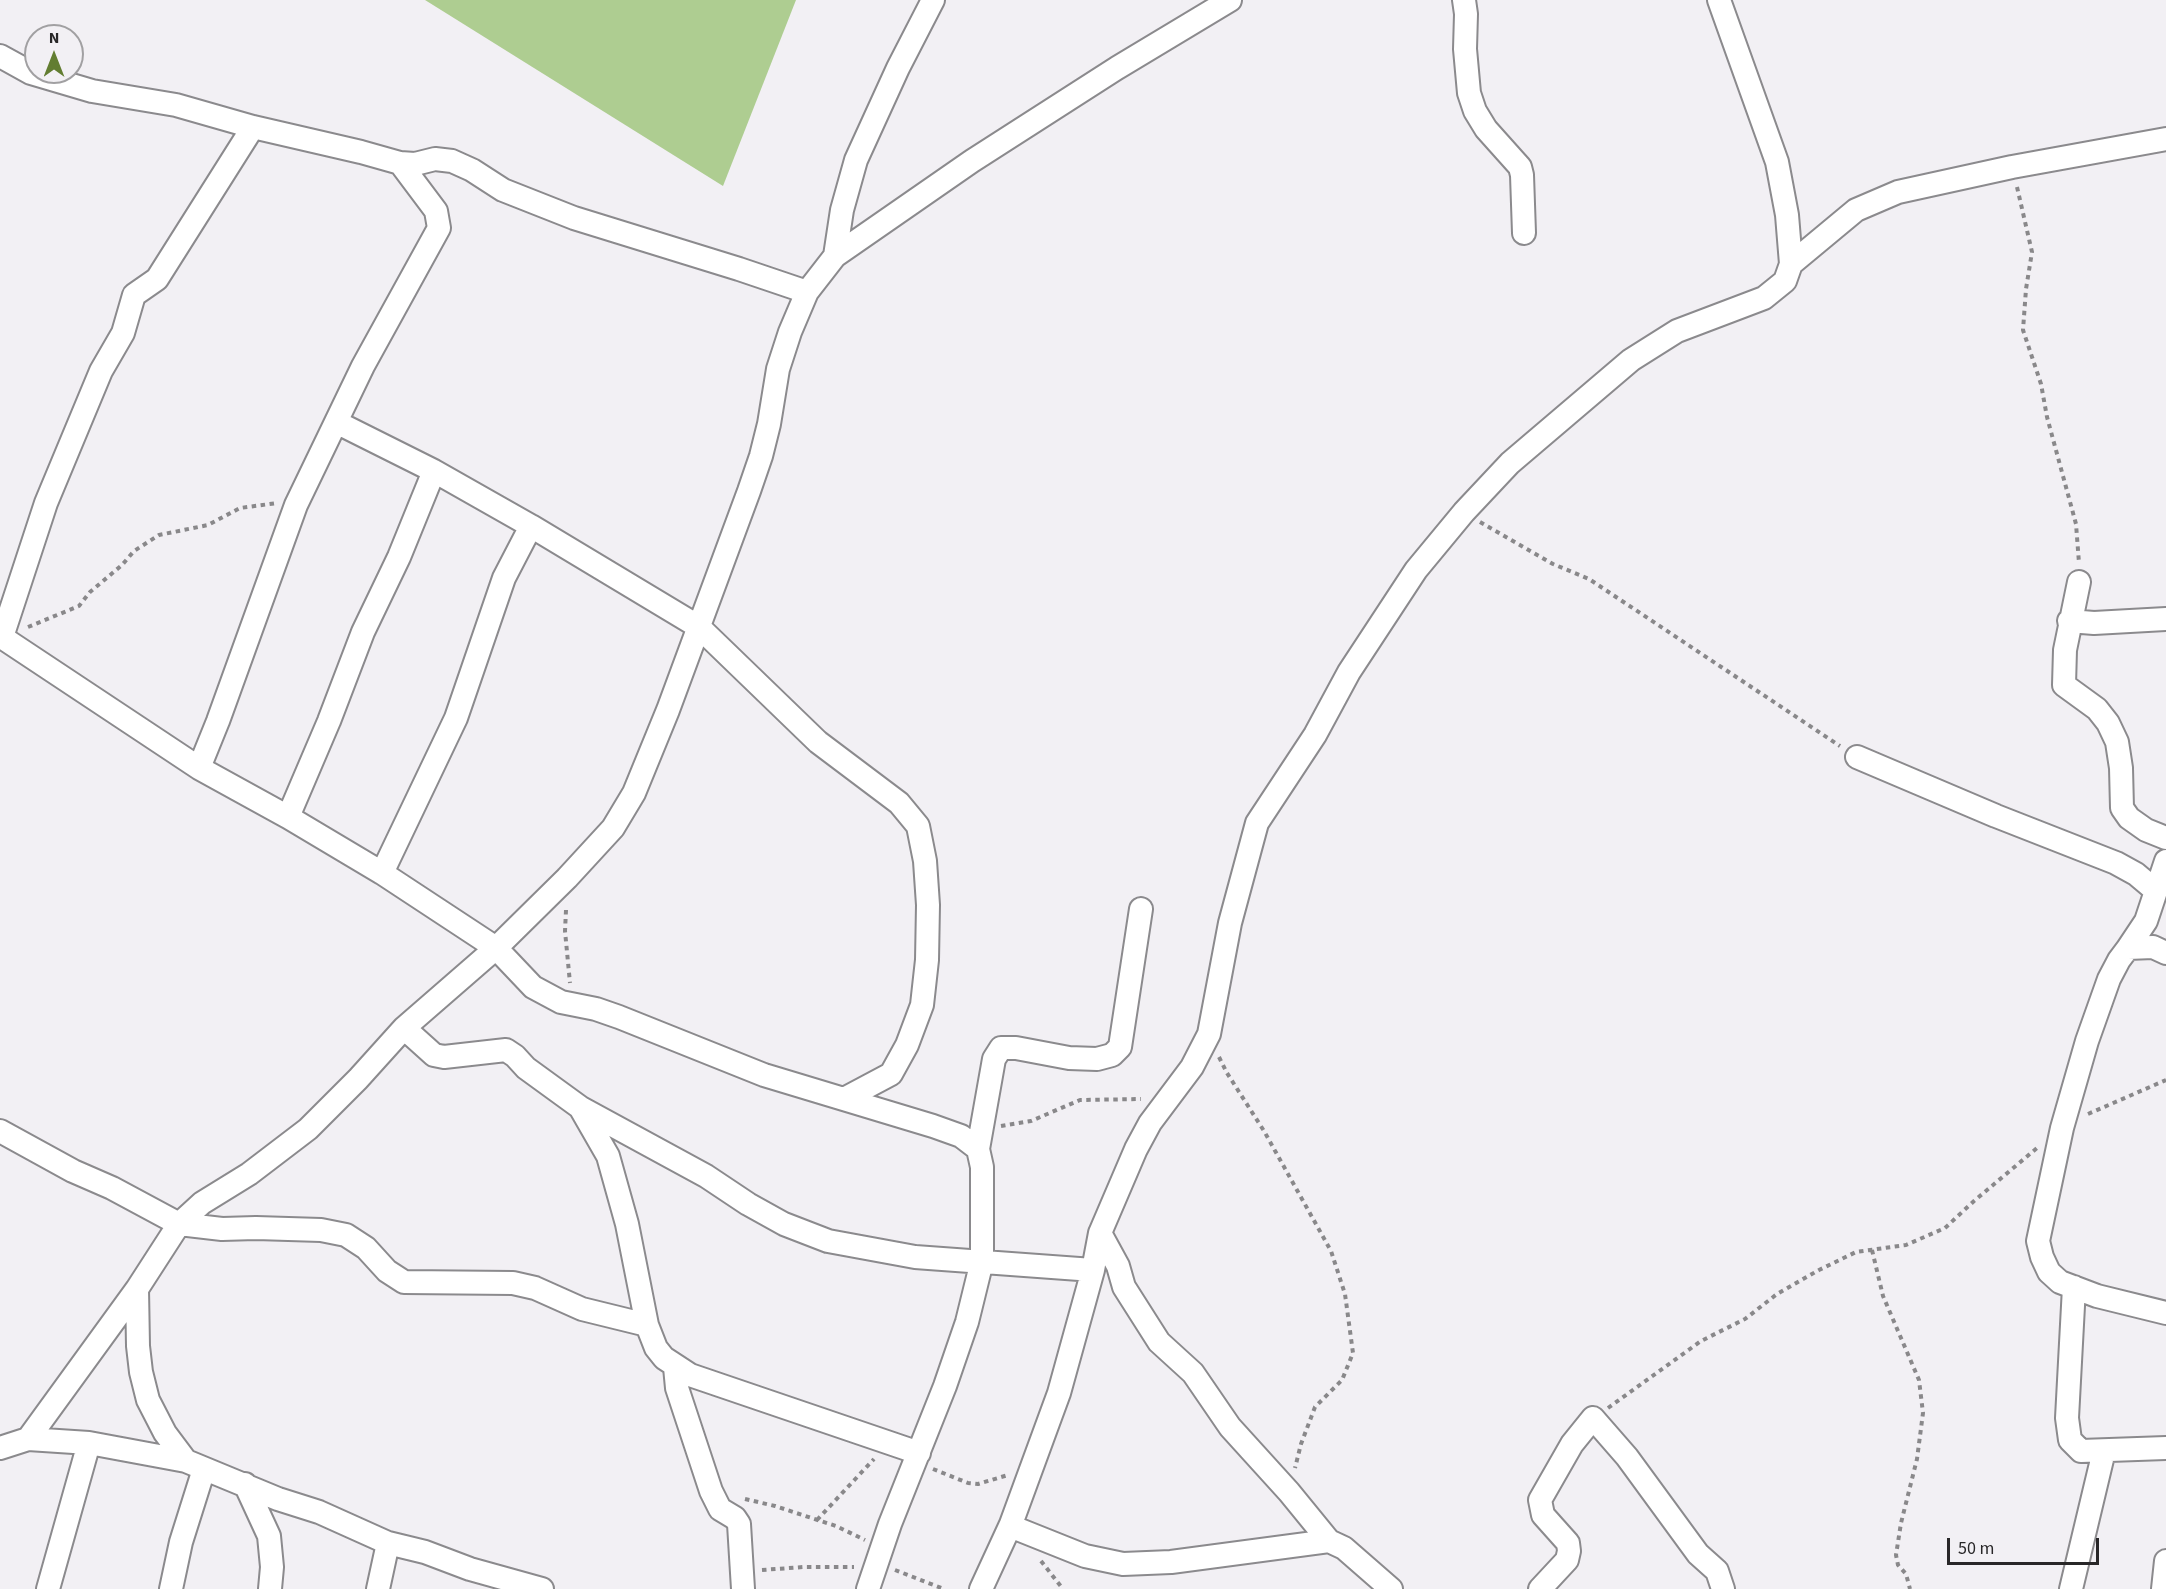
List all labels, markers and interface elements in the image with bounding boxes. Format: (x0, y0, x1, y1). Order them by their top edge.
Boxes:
north arrow (24, 24, 84, 84)
text: N (49, 27, 59, 49)
scale bar (1950, 1526, 2102, 1564)
text: 50 m (1958, 1536, 1994, 1561)

